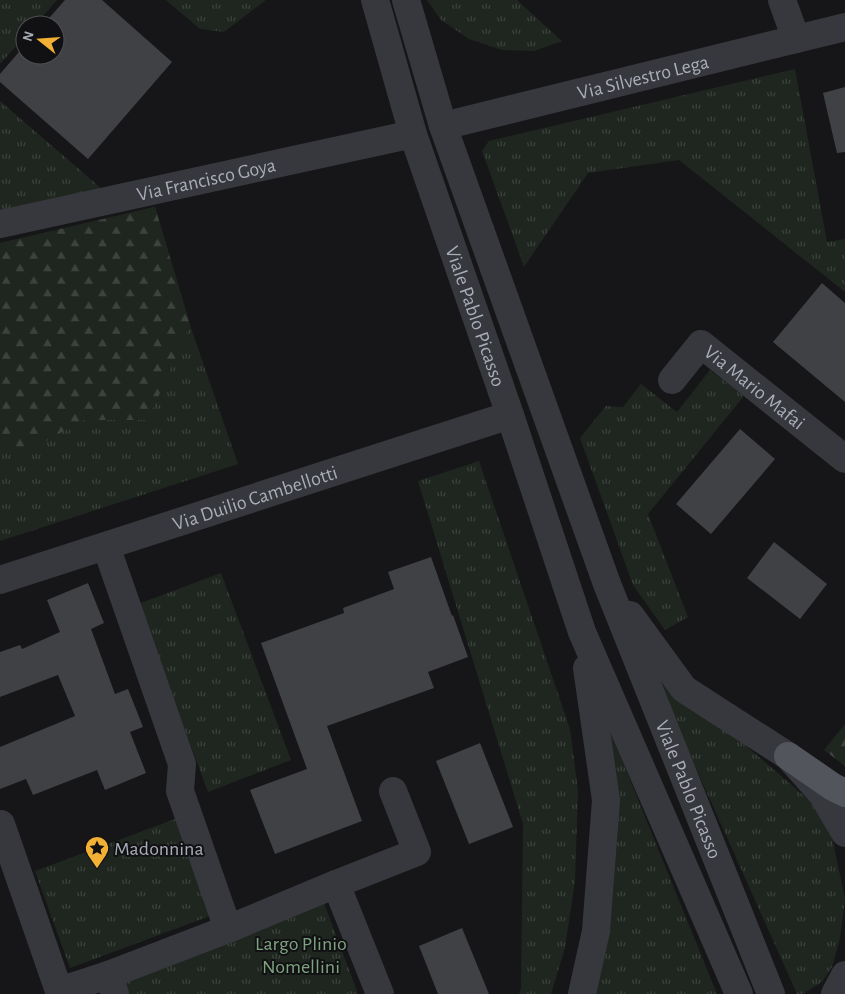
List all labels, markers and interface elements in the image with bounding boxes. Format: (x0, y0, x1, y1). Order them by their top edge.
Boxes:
north arrow (15, 15, 65, 65)
text: N (20, 30, 37, 43)
street label: Via Silvestro Lega (576, 52, 711, 104)
street label: Via Francisco Goya (135, 155, 278, 205)
street label: Viale Pablo Picasso (441, 244, 508, 389)
street label: Via Mario Mafai (700, 342, 808, 434)
street label: Via Duilio Cambellotti (170, 462, 340, 534)
street label: Viale Pablo Picasso (652, 718, 725, 862)
place icon: Madonnina (84, 835, 110, 869)
place label: Madonnina (114, 839, 204, 859)
park label: Largo Plinio Nomellini (255, 934, 347, 977)

